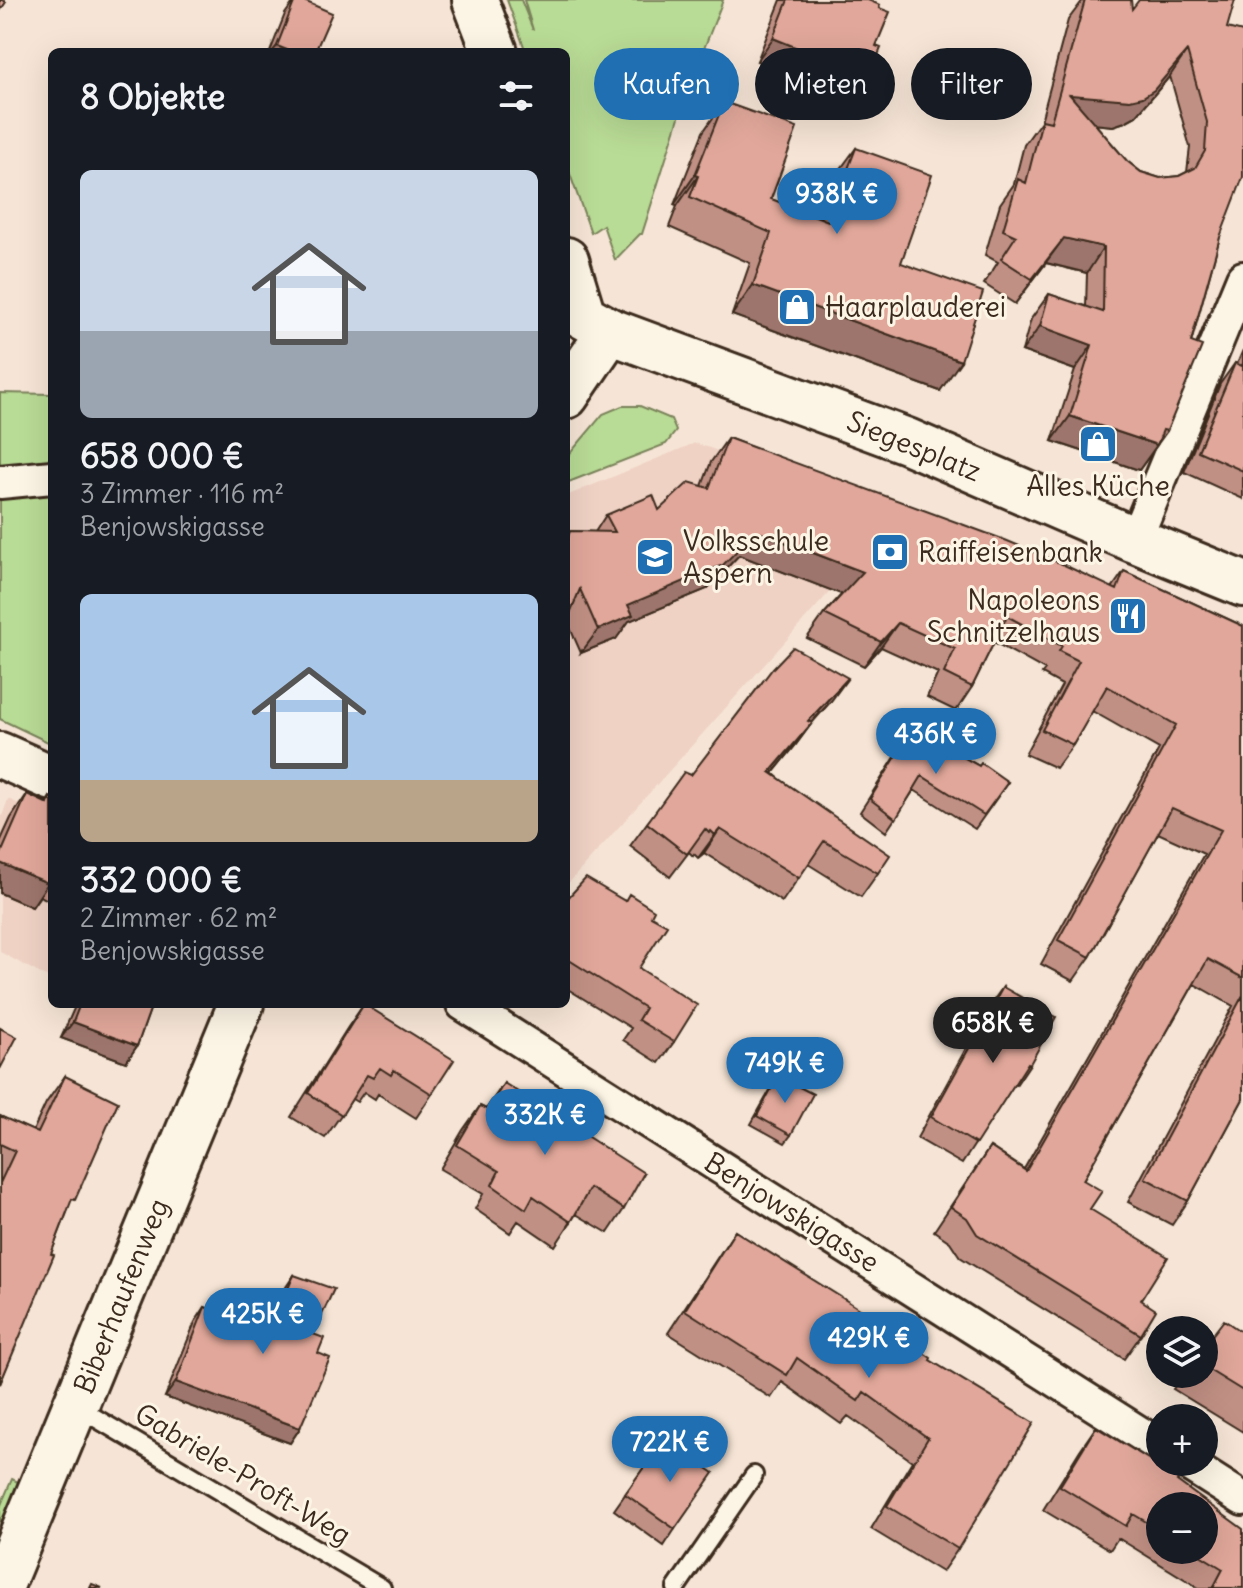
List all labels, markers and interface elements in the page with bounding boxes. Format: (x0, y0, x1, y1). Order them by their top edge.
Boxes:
chip: Kaufen (594, 48, 739, 120)
chip: Mieten (755, 48, 895, 120)
chip: Filter (911, 48, 1032, 120)
icon: filters (494, 74, 538, 118)
text: 8 Objekte (80, 75, 225, 118)
pin: 938K € (772, 168, 902, 236)
text: 938K € (795, 177, 879, 210)
icon: home (237, 222, 381, 366)
shop icon: Haarplauderei (776, 286, 818, 328)
place label: Haarplauderei (825, 289, 1006, 325)
street label: Siegesplatz (842, 403, 986, 489)
shop icon: Alles Küche (1077, 423, 1119, 465)
text: 658 000 € (80, 434, 244, 477)
place label: Alles Küche (1026, 468, 1170, 504)
text: 3 Zimmer · 116 m² (80, 477, 284, 510)
text: Benjowskigasse (80, 510, 265, 543)
place label: Volksschule Aspern (683, 523, 829, 591)
bank icon: Raiffeisenbank (869, 531, 911, 573)
place label: Raiffeisenbank (918, 534, 1103, 570)
school or university icon: Volksschule Aspern (634, 536, 676, 578)
place label: Napoleons Schnitzelhaus (927, 582, 1100, 650)
restaurant icon: Napoleons Schnitzelhaus (1107, 595, 1149, 637)
icon: home (237, 646, 381, 790)
pin: 436K € (871, 708, 1001, 776)
text: 436K € (894, 717, 978, 750)
text: 332 000 € (80, 858, 242, 901)
text: 2 Zimmer · 62 m² (80, 901, 277, 934)
text: Benjowskigasse (80, 934, 265, 967)
pin: 658K € (928, 997, 1058, 1065)
text: 658K € (951, 1006, 1035, 1039)
pin: 749K € (720, 1037, 850, 1105)
text: 749K € (744, 1046, 826, 1079)
pin: 332K € (480, 1089, 610, 1157)
text: 332K € (504, 1098, 586, 1131)
street label: Benjowskigasse (698, 1144, 886, 1280)
street label: Biberhaufenweg (65, 1193, 177, 1399)
pin: 425K € (198, 1288, 328, 1356)
text: 425K € (221, 1297, 305, 1330)
pin: 429K € (804, 1312, 934, 1380)
map controls (1146, 1316, 1218, 1564)
button: layers (1146, 1316, 1218, 1388)
text: 429K € (827, 1321, 911, 1354)
street label: Gabriele-Proft-Weg (128, 1395, 358, 1553)
button: + (1146, 1404, 1218, 1476)
pin: 722K € (605, 1416, 735, 1484)
text: 722K € (630, 1425, 710, 1458)
button: − (1146, 1492, 1218, 1564)

